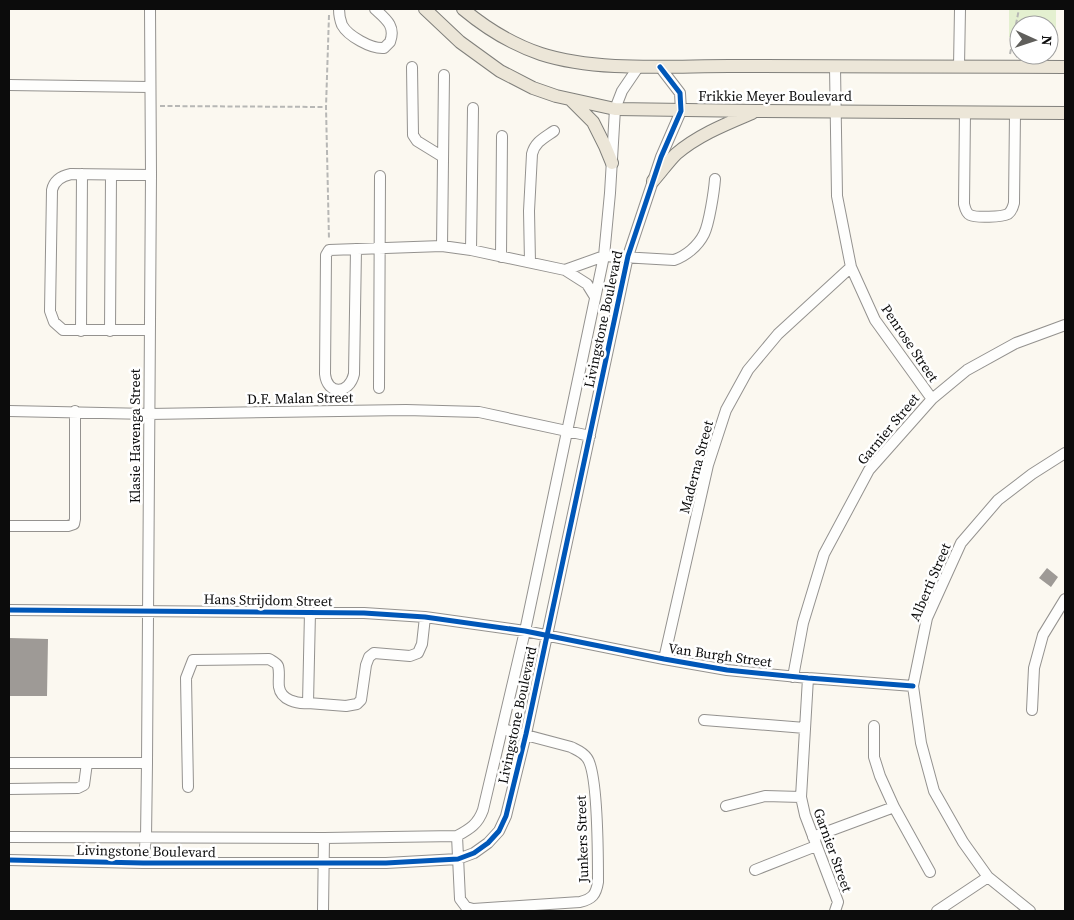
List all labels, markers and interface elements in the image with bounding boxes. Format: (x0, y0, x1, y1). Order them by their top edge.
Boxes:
north arrow (1009, 15, 1059, 65)
text: N (1037, 35, 1057, 46)
street label: Frikkie Meyer Boulevard (698, 86, 852, 106)
street label: Livingstone Boulevard (579, 248, 627, 389)
street label: Penrose Street (877, 300, 944, 386)
street label: Klasie Havenga Street (125, 368, 145, 503)
street label: D.F. Malan Street (247, 387, 354, 409)
street label: Garnier Street (852, 389, 924, 469)
street label: Maderna Street (674, 418, 718, 516)
street label: Alberti Street (905, 539, 956, 624)
street label: Hans Strijdom Street (203, 589, 333, 611)
street label: Van Burgh Street (667, 638, 774, 672)
street label: Livingstone Boulevard (493, 644, 541, 785)
street label: Junkers Street (570, 795, 594, 884)
street label: Garnier Street (809, 805, 858, 895)
street label: Livingstone Boulevard (76, 840, 216, 862)

